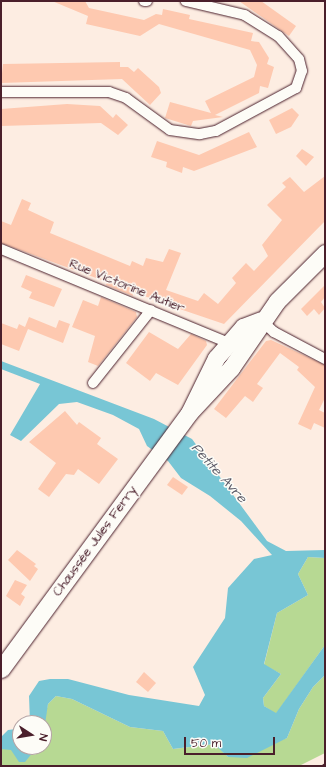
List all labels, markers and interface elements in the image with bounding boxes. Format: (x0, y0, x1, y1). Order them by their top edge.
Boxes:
street label: Rue Victorine Autier (67, 256, 187, 316)
water label: Petite Avre (188, 440, 250, 506)
street label: Chaussée Jules Ferry (50, 483, 140, 599)
north arrow (12, 715, 52, 755)
scale bar (186, 729, 277, 755)
text: N (35, 732, 51, 742)
text: 50 m (191, 735, 221, 752)

